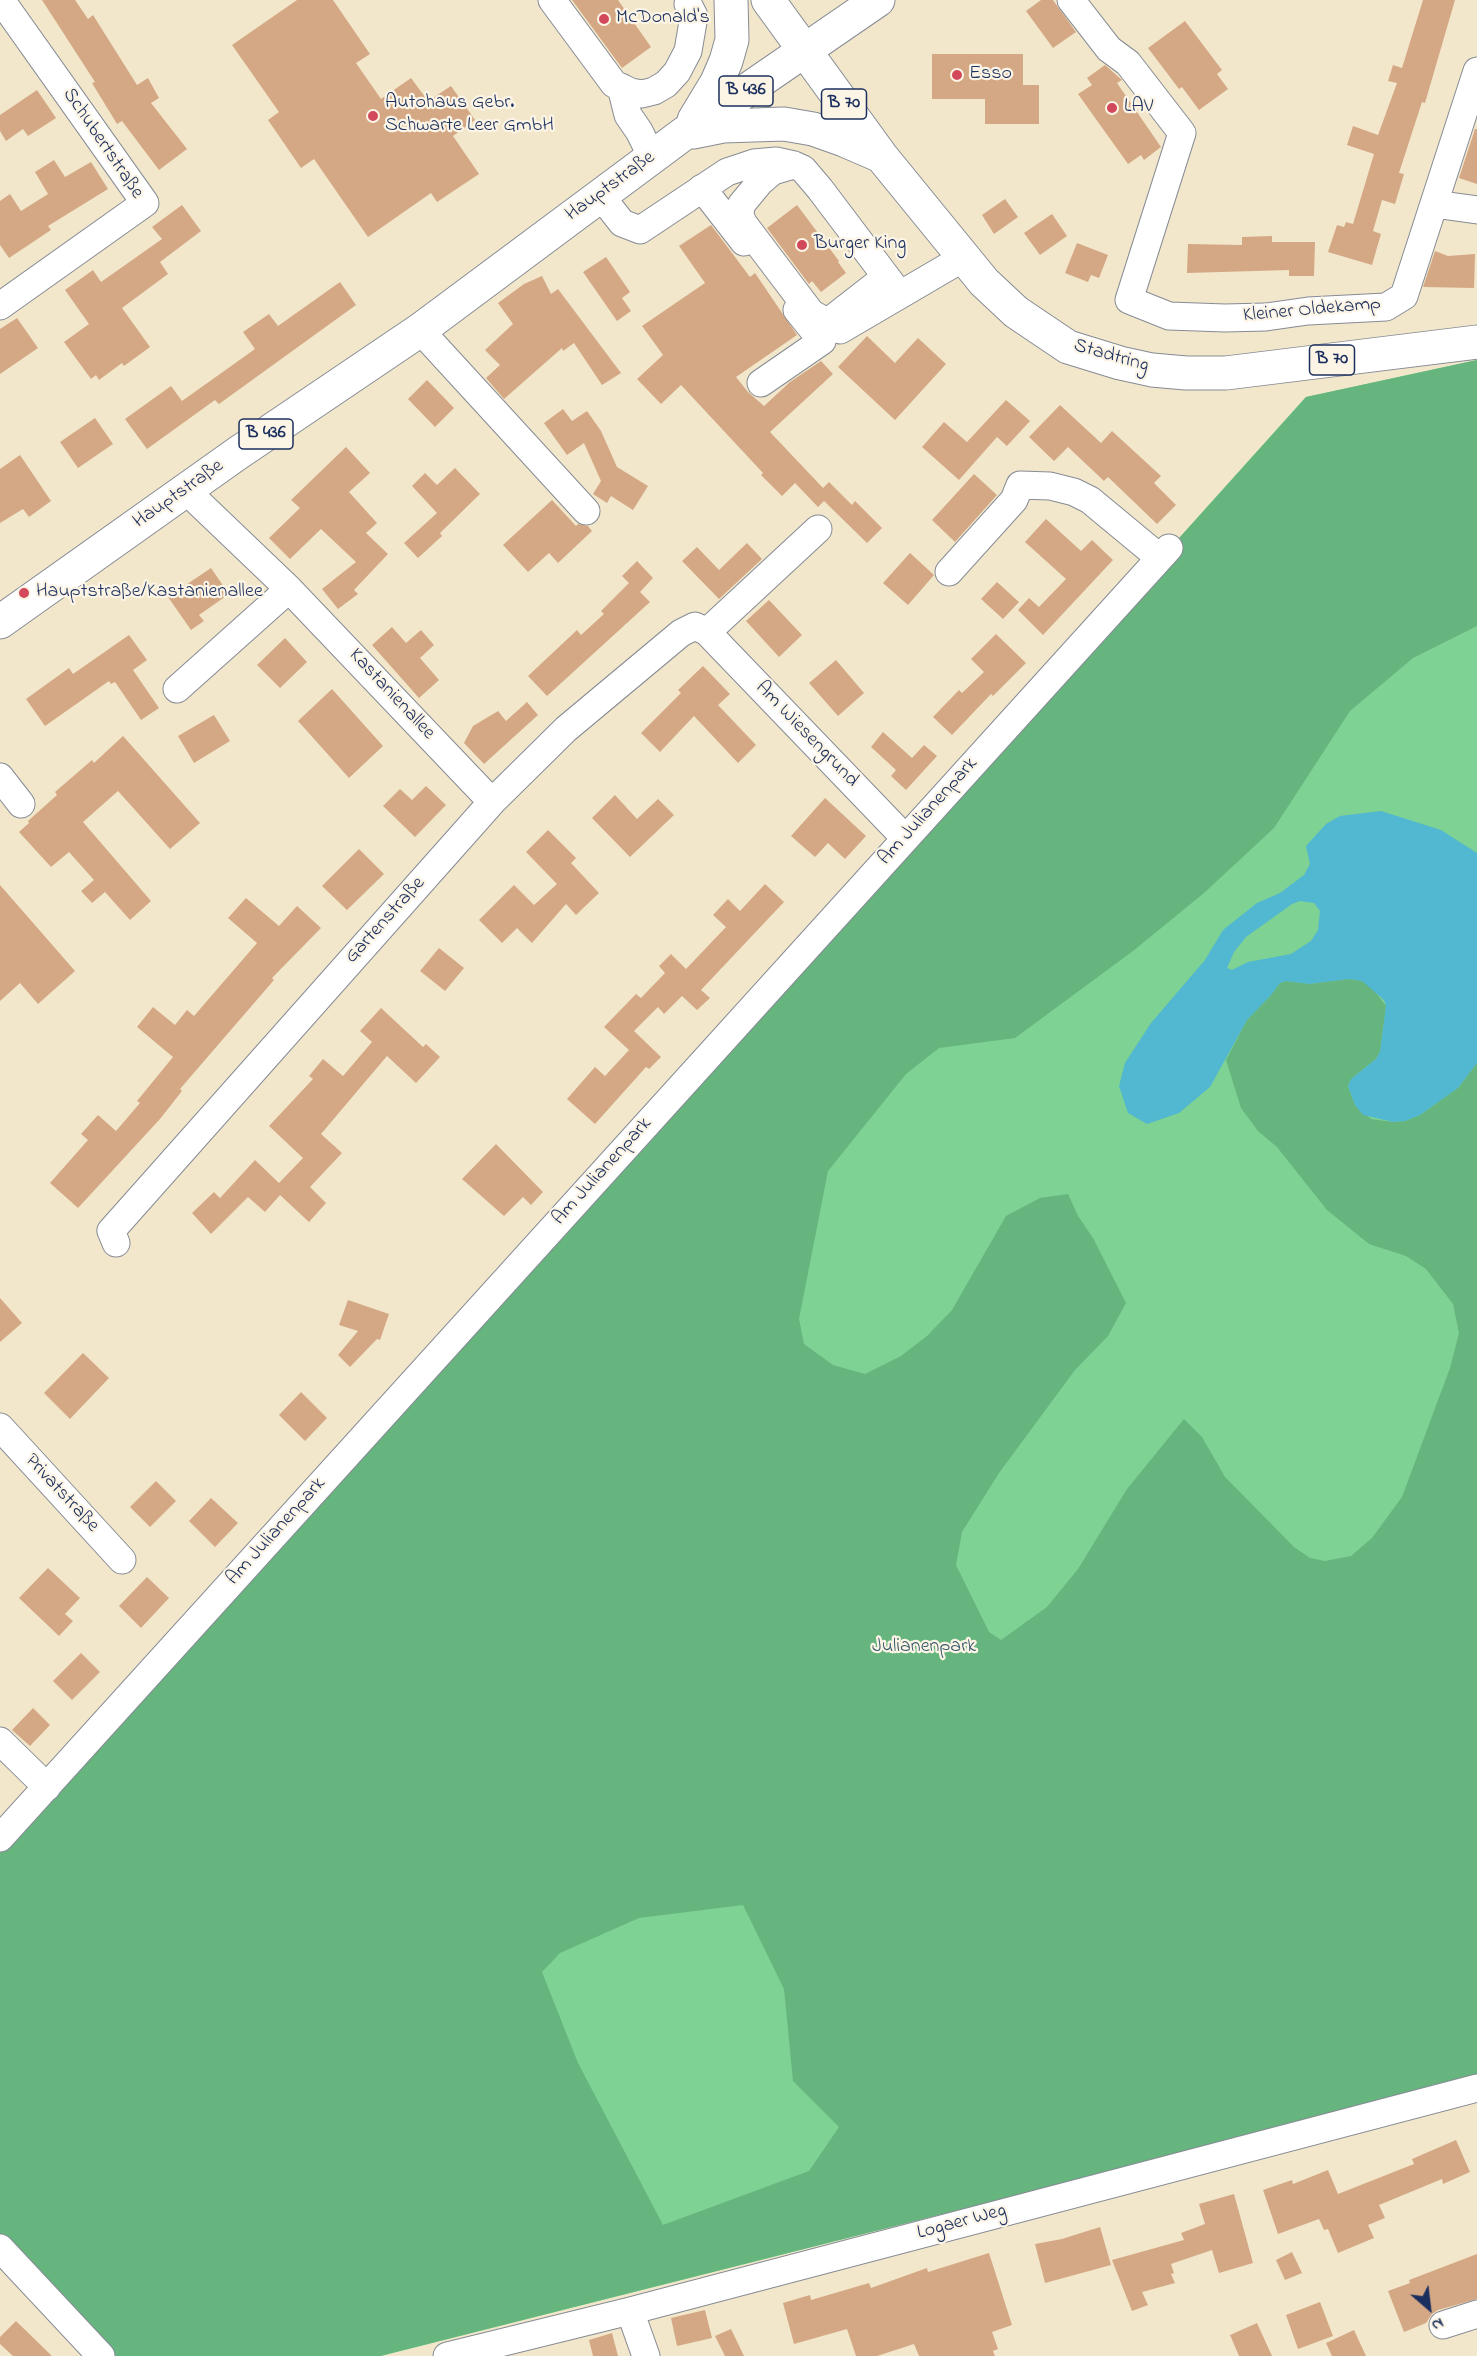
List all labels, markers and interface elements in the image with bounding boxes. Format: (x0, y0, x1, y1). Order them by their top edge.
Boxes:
place label: McDonald's (616, 7, 710, 31)
marker: McDonald's (597, 12, 611, 26)
place label: Esso (969, 63, 1012, 87)
marker: Esso (950, 68, 964, 82)
road number: B 436 (719, 76, 773, 106)
street label: Schubertstraße (56, 84, 148, 204)
road number: B 70 (822, 89, 866, 119)
place label: Autohaus Gebr. Schwarte Leer GmbH (385, 92, 554, 139)
place label: LAV (1124, 96, 1153, 120)
marker: LAV (1105, 101, 1119, 115)
marker: Autohaus Gebr. Schwarte Leer GmbH (366, 109, 380, 123)
street label: Hauptstraße (562, 147, 660, 227)
place label: Burger King (814, 233, 906, 257)
marker: Burger King (795, 238, 809, 252)
street label: Kleiner Oldekamp (1242, 293, 1382, 329)
street label: Stadtring (1071, 335, 1151, 379)
road number: B 70 (1310, 345, 1354, 375)
road number: B 436 (239, 419, 293, 449)
street label: Hauptstraße (129, 455, 229, 535)
place label: Hauptstraße/Kastanienallee (36, 581, 263, 605)
marker: Hauptstraße/Kastanienallee (17, 586, 31, 600)
street label: Kastanienallee (343, 644, 439, 746)
street label: Am Wiesengrund (749, 677, 863, 793)
street label: Am Julianenpark (874, 753, 984, 871)
street label: Gartenstraße (341, 873, 431, 969)
street label: Am Julianenpark (548, 1113, 658, 1231)
street label: Privatstraße (19, 1450, 103, 1538)
street label: Am Julianenpark (222, 1473, 332, 1591)
park label: Julianenpark (872, 1636, 976, 1660)
street label: Logaer Weg (915, 2200, 1009, 2246)
north arrow (1399, 2278, 1459, 2338)
text: N (1427, 2311, 1448, 2337)

